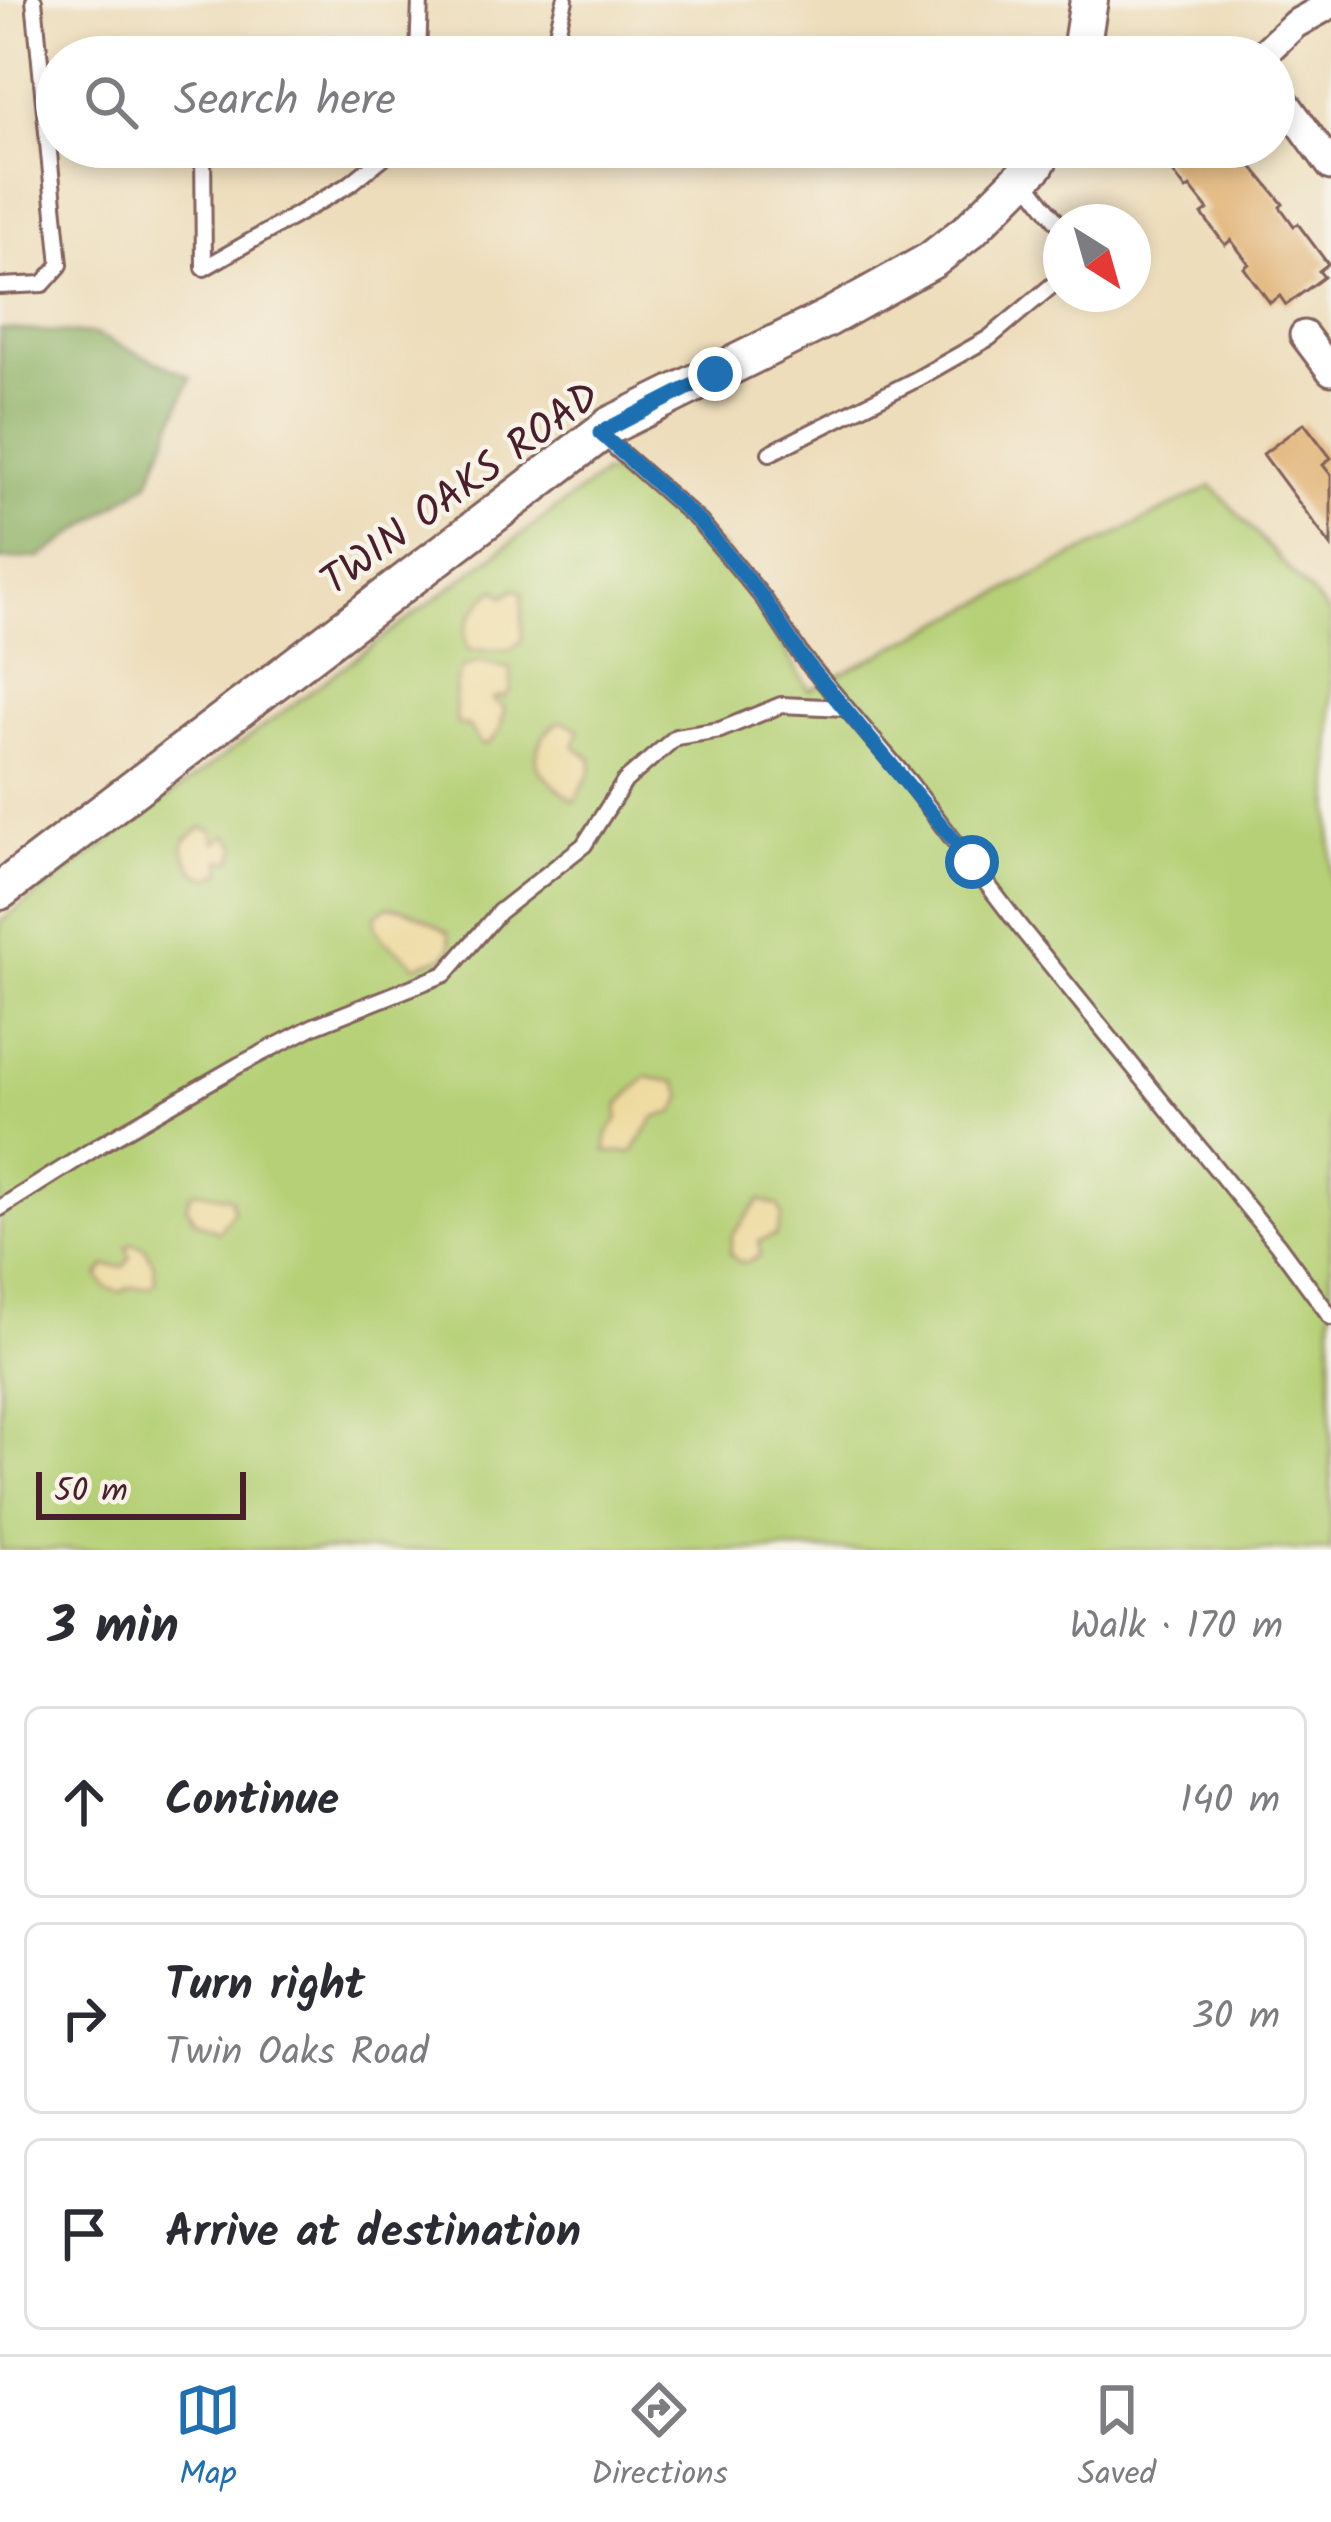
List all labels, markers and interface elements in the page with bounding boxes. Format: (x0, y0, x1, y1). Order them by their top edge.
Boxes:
search box (36, 36, 1295, 168)
text: Search here (174, 66, 396, 138)
icon: search (78, 69, 144, 135)
north arrow (1043, 204, 1151, 312)
route end (688, 347, 742, 401)
street label: TWIN OAKS ROAD (307, 365, 615, 614)
route start (945, 835, 999, 889)
scale bar (36, 1466, 246, 1519)
text: 50 m (54, 1466, 128, 1519)
text: 3 min (48, 1588, 179, 1669)
text: Walk · 170 m (1069, 1597, 1283, 1659)
text: Continue (165, 1766, 339, 1838)
icon: ahead (51, 1769, 117, 1835)
text: 140 m (1180, 1771, 1280, 1833)
text: Turn right (165, 1951, 365, 2023)
icon: right (51, 1985, 117, 2051)
text: 30 m (1192, 1987, 1280, 2049)
text: Twin Oaks Road (165, 2023, 429, 2085)
text: Arrive at destination (165, 2198, 581, 2270)
icon: arrive (51, 2201, 117, 2267)
tab: Map (175, 2377, 241, 2502)
tab: Directions (591, 2377, 728, 2502)
tab: Saved (1078, 2377, 1156, 2502)

